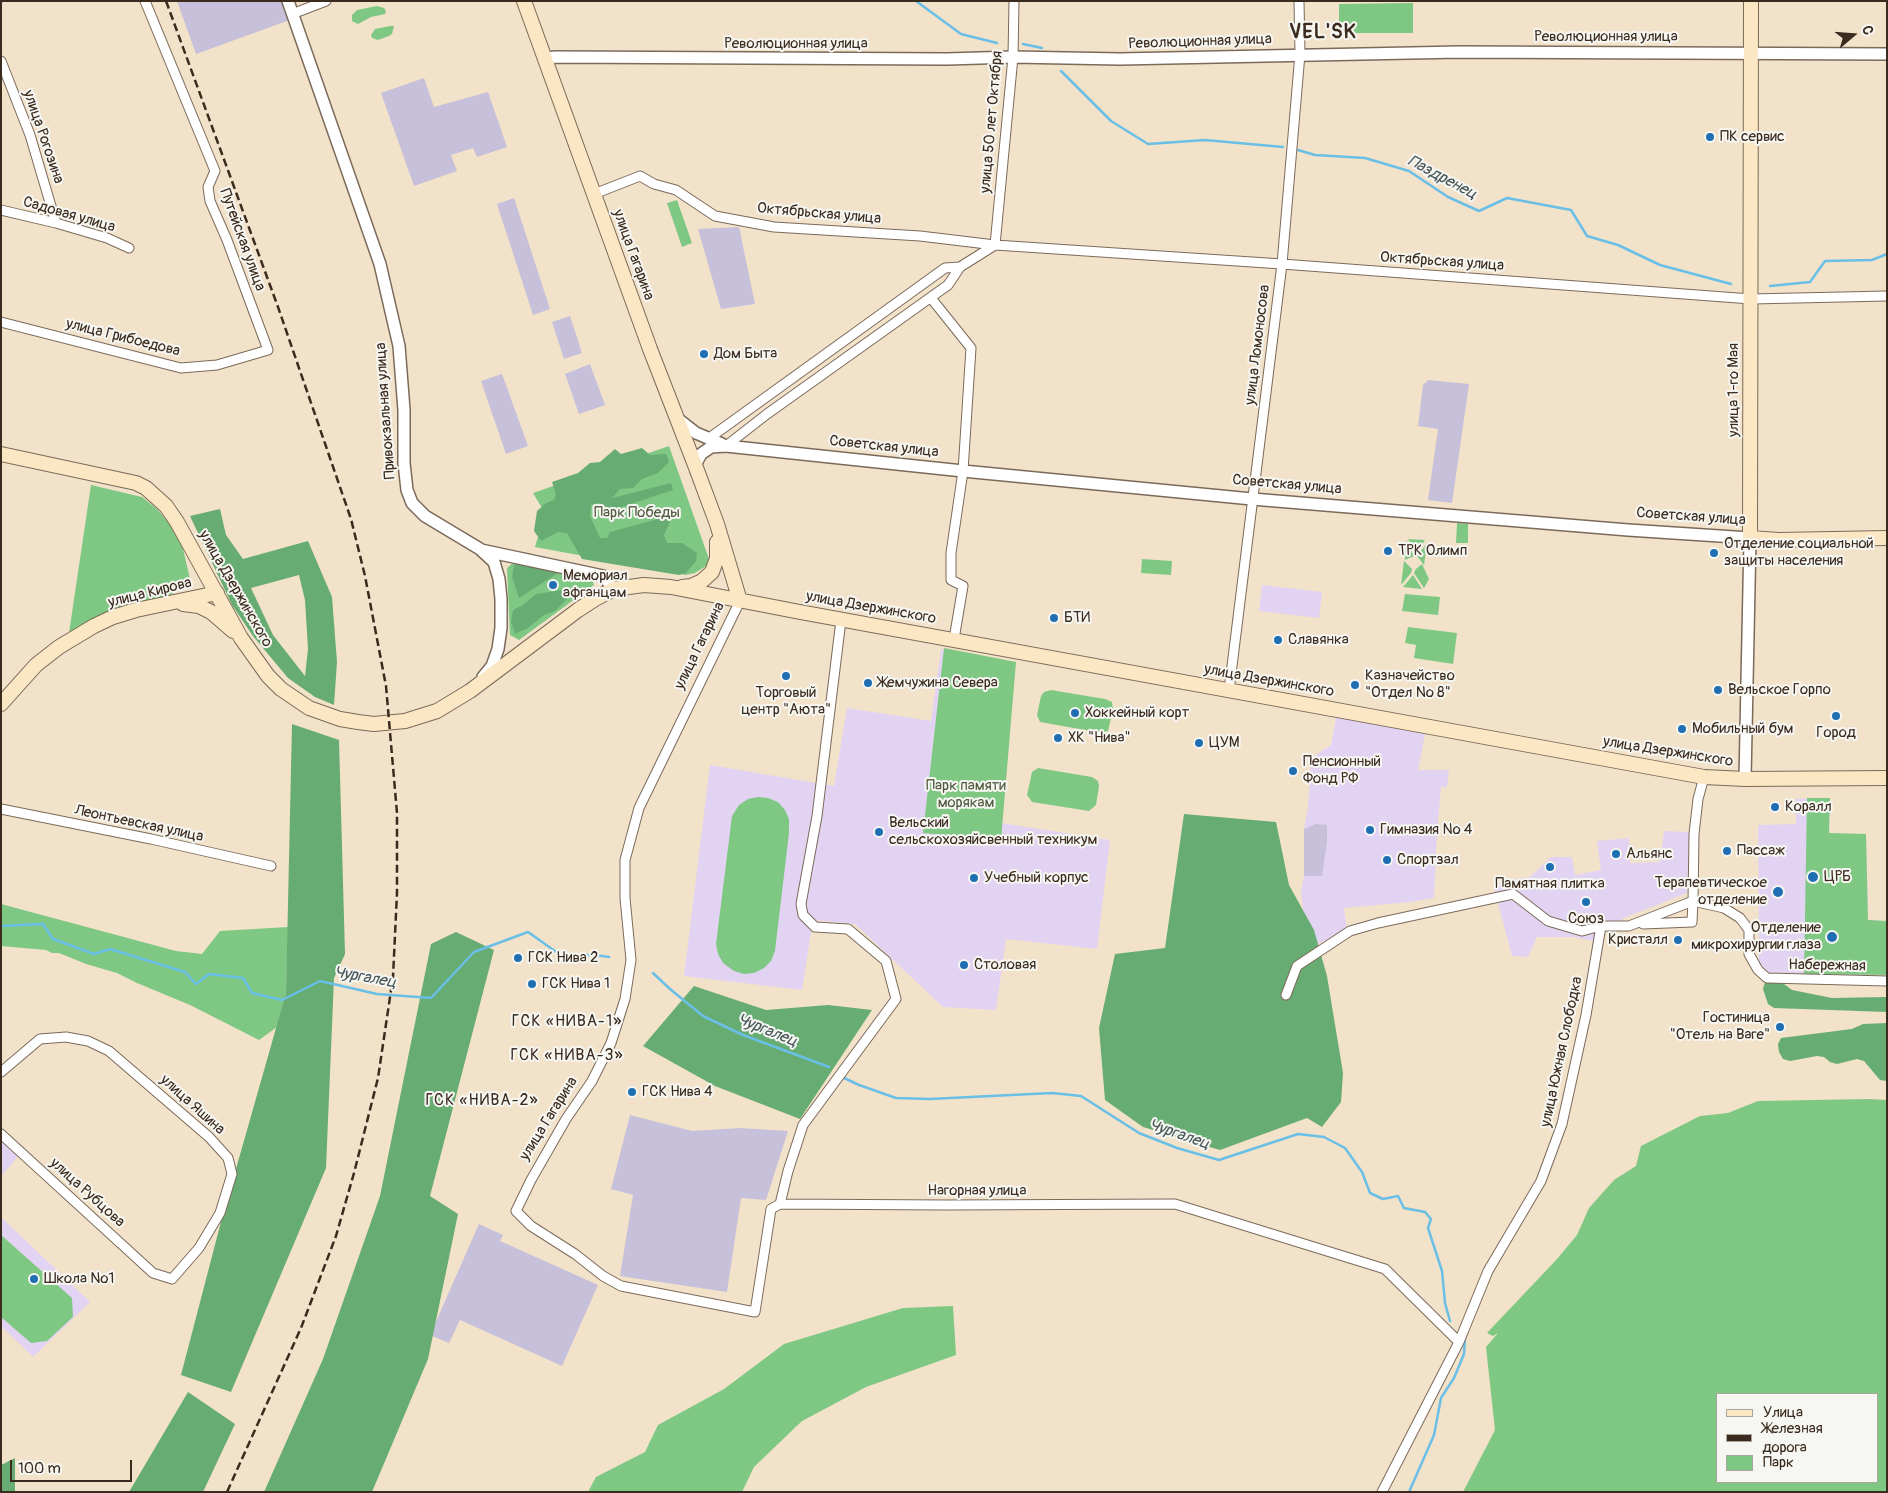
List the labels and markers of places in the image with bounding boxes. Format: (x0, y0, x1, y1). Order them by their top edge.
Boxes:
place label: ПК сервис (1720, 128, 1785, 146)
marker: ПК сервис (1704, 131, 1716, 143)
place label: Дом Быта (714, 345, 777, 363)
marker: Дом Быта (698, 348, 710, 360)
place label: Отделение социальной защиты населения (1724, 535, 1874, 570)
place label: ТРК Олимп (1398, 542, 1467, 560)
marker: ТРК Олимп (1382, 545, 1394, 557)
marker: Отделение социальной защиты населения (1708, 547, 1720, 559)
place label: Мемориал афганцам (563, 567, 628, 602)
marker: Мемориал афганцам (547, 579, 559, 591)
place label: БТИ (1064, 609, 1090, 627)
marker: БТИ (1048, 612, 1060, 624)
place label: Славянка (1288, 631, 1349, 649)
marker: Славянка (1272, 634, 1284, 646)
place label: Казначейство "Отдел № 8" (1365, 667, 1455, 702)
marker: Торговый центр "Аюта" (780, 670, 792, 682)
place label: Жемчужина Севера (878, 674, 998, 692)
marker: Жемчужина Севера (862, 677, 874, 689)
marker: Казначейство "Отдел № 8" (1349, 679, 1361, 691)
place label: Вельское Горпо (1728, 681, 1831, 699)
place label: Торговый центр "Аюта" (741, 684, 831, 719)
marker: Вельское Горпо (1712, 684, 1724, 696)
place label: Хоккейный корт (1085, 704, 1189, 722)
marker: Хоккейный корт (1069, 707, 1081, 719)
marker: Город (1830, 710, 1842, 722)
place label: Мобильный бум (1692, 720, 1793, 738)
marker: Мобильный бум (1676, 723, 1688, 735)
place label: Город (1816, 724, 1856, 742)
place label: ХК "Нива" (1068, 729, 1131, 747)
marker: ХК "Нива" (1052, 732, 1064, 744)
place label: ЦУМ (1209, 734, 1239, 752)
marker: ЦУМ (1193, 737, 1205, 749)
place label: Пенсионный Фонд РФ (1303, 753, 1381, 788)
marker: Пенсионный Фонд РФ (1287, 765, 1299, 777)
place label: Коралл (1785, 798, 1832, 816)
marker: Коралл (1769, 801, 1781, 813)
place label: Вельский сельскохозяйсвенный техникум (889, 814, 1097, 849)
place label: Гимназия № 4 (1380, 821, 1473, 839)
marker: Гимназия № 4 (1364, 824, 1376, 836)
marker: Вельский сельскохозяйсвенный техникум (873, 826, 885, 838)
place label: Пассаж (1737, 842, 1785, 860)
place label: Альянс (1626, 845, 1673, 863)
marker: Пассаж (1721, 845, 1733, 857)
marker: Альянс (1610, 848, 1622, 860)
place label: Спортзал (1397, 851, 1459, 869)
marker: Спортзал (1381, 854, 1393, 866)
marker: Памятная плитка (1544, 861, 1556, 873)
place label: ЦРБ (1824, 868, 1851, 886)
place label: Учебный корпус (984, 869, 1089, 887)
marker: ЦРБ (1806, 870, 1820, 884)
marker: Учебный корпус (968, 872, 980, 884)
place label: Терапевтическое отделение (1655, 874, 1767, 909)
place label: Памятная плитка (1495, 875, 1605, 893)
marker: Терапевтическое отделение (1771, 885, 1785, 899)
marker: Союз (1580, 896, 1592, 908)
place label: Союз (1568, 910, 1604, 928)
place label: Отделение микрохирургии глаза (1691, 919, 1821, 954)
marker: Отделение микрохирургии глаза (1825, 930, 1839, 944)
place label: Кристалл (1608, 931, 1668, 949)
marker: Кристалл (1672, 934, 1684, 946)
place label: ГСК Нива 2 (528, 949, 598, 967)
marker: ГСК Нива 2 (512, 952, 524, 964)
place label: Столовая (974, 956, 1036, 974)
marker: Столовая (958, 959, 970, 971)
place label: ГСК Нива 1 (542, 975, 610, 993)
marker: ГСК Нива 1 (526, 978, 538, 990)
place label: Гостиница "Отель на Ваге" (1670, 1009, 1770, 1044)
marker: Гостиница "Отель на Ваге" (1774, 1021, 1786, 1033)
place label: ГСК Нива 4 (642, 1083, 713, 1101)
marker: ГСК Нива 4 (626, 1086, 638, 1098)
place label: Школа №1 (44, 1270, 114, 1288)
marker: Школа №1 (28, 1273, 40, 1285)

